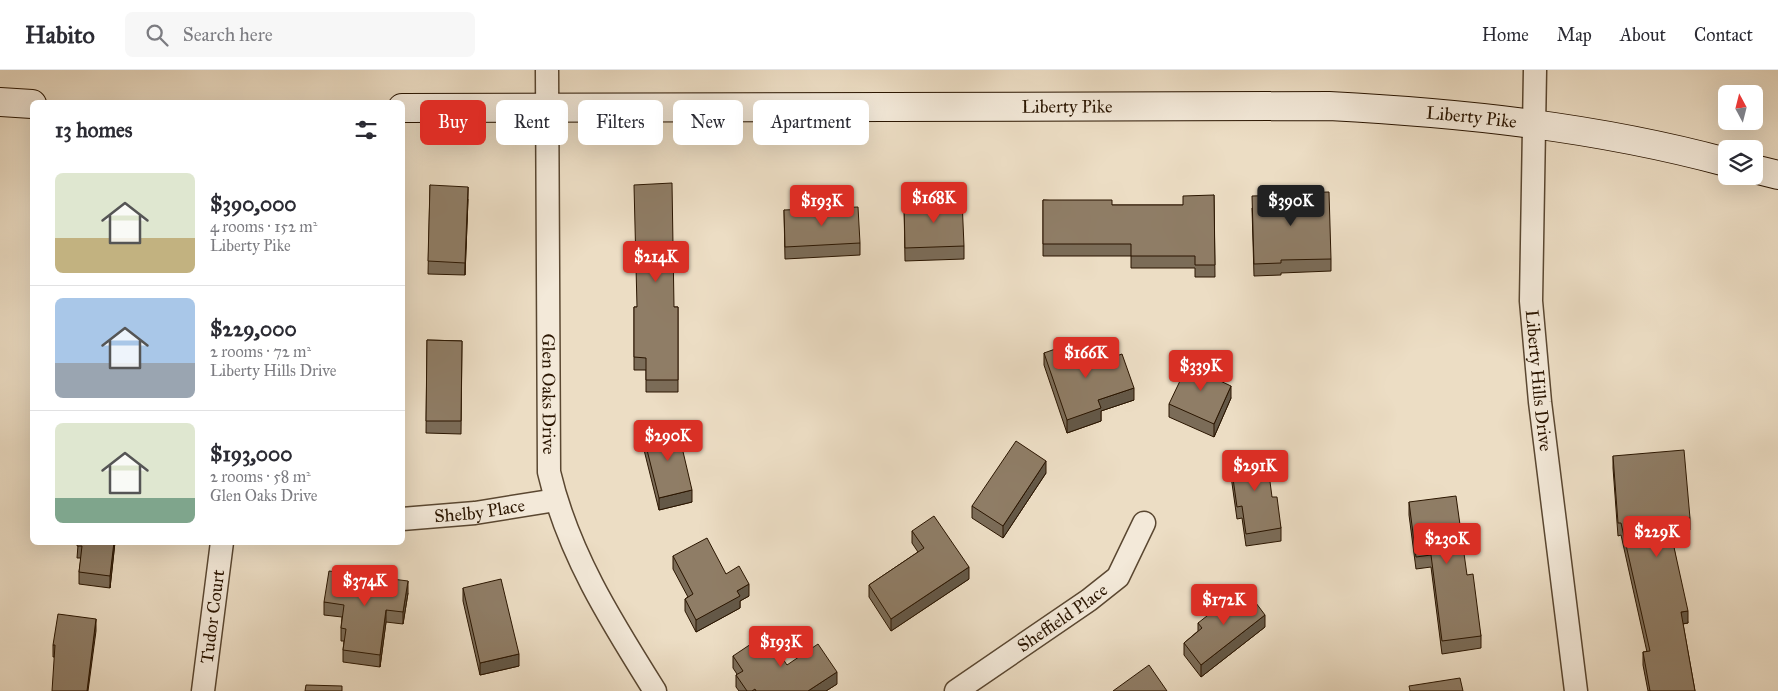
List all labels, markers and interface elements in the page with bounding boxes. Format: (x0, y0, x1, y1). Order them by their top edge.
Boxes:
search box (125, 12, 475, 57)
text: Habito (25, 20, 95, 50)
icon: search (143, 21, 171, 49)
text: Search here (183, 23, 273, 46)
text: Home (1482, 24, 1529, 46)
text: Map (1557, 24, 1592, 46)
text: About (1620, 24, 1666, 46)
text: Contact (1694, 24, 1753, 46)
north arrow (1718, 85, 1762, 130)
map controls (1718, 85, 1763, 185)
street label: Liberty Pike (1022, 95, 1112, 118)
chip: Buy (420, 100, 486, 145)
chip: Rent (496, 100, 568, 145)
chip: Filters (578, 100, 663, 145)
chip: New (673, 100, 743, 145)
chip: Apartment (753, 100, 869, 145)
street label: Liberty Pike (1425, 102, 1518, 133)
icon: filters (352, 116, 380, 144)
text: 13 homes (55, 117, 132, 143)
button: layers (1718, 140, 1763, 185)
pin: $168K (899, 182, 969, 224)
pin: $193K (787, 184, 857, 227)
pin: $390K (1256, 184, 1326, 227)
text: $168K (912, 188, 956, 207)
text: $390,000 (210, 191, 297, 217)
text: $193K (801, 191, 843, 210)
text: $390K (1268, 191, 1314, 210)
icon: home (95, 193, 155, 253)
text: 4 rooms · 152 m² (210, 217, 317, 236)
text: Liberty Pike (210, 236, 291, 255)
pin: $214K (621, 240, 691, 283)
text: $214K (634, 247, 678, 266)
street label: Liberty Hills Drive (1521, 309, 1557, 453)
text: $229,000 (210, 316, 297, 342)
icon: home (95, 318, 155, 378)
street label: Glen Oaks Drive (537, 333, 560, 455)
pin: $166K (1051, 336, 1121, 379)
text: 2 rooms · 72 m² (210, 342, 311, 361)
text: $166K (1064, 343, 1108, 362)
pin: $339K (1166, 350, 1236, 392)
text: $339K (1180, 356, 1222, 375)
text: Liberty Hills Drive (210, 361, 336, 380)
pin: $290K (633, 420, 703, 462)
text: $290K (645, 426, 691, 445)
text: $193,000 (210, 441, 293, 467)
icon: home (95, 443, 155, 503)
pin: $291K (1220, 450, 1290, 492)
text: $291K (1233, 456, 1277, 475)
text: 2 rooms · 58 m² (210, 467, 311, 486)
text: Glen Oaks Drive (210, 486, 317, 505)
street label: Shelby Place (433, 494, 527, 527)
pin: $229K (1622, 516, 1692, 558)
pin: $230K (1412, 522, 1482, 565)
text: $229K (1634, 522, 1680, 541)
text: $230K (1425, 529, 1469, 548)
pin: $374K (330, 564, 400, 607)
street label: Tudor Court (196, 568, 229, 665)
text: $374K (343, 571, 387, 590)
street label: Sheffield Place (1013, 579, 1112, 657)
pin: $172K (1189, 584, 1259, 626)
text: $172K (1202, 590, 1246, 609)
pin: $193K (746, 626, 816, 668)
text: $193K (760, 632, 802, 651)

